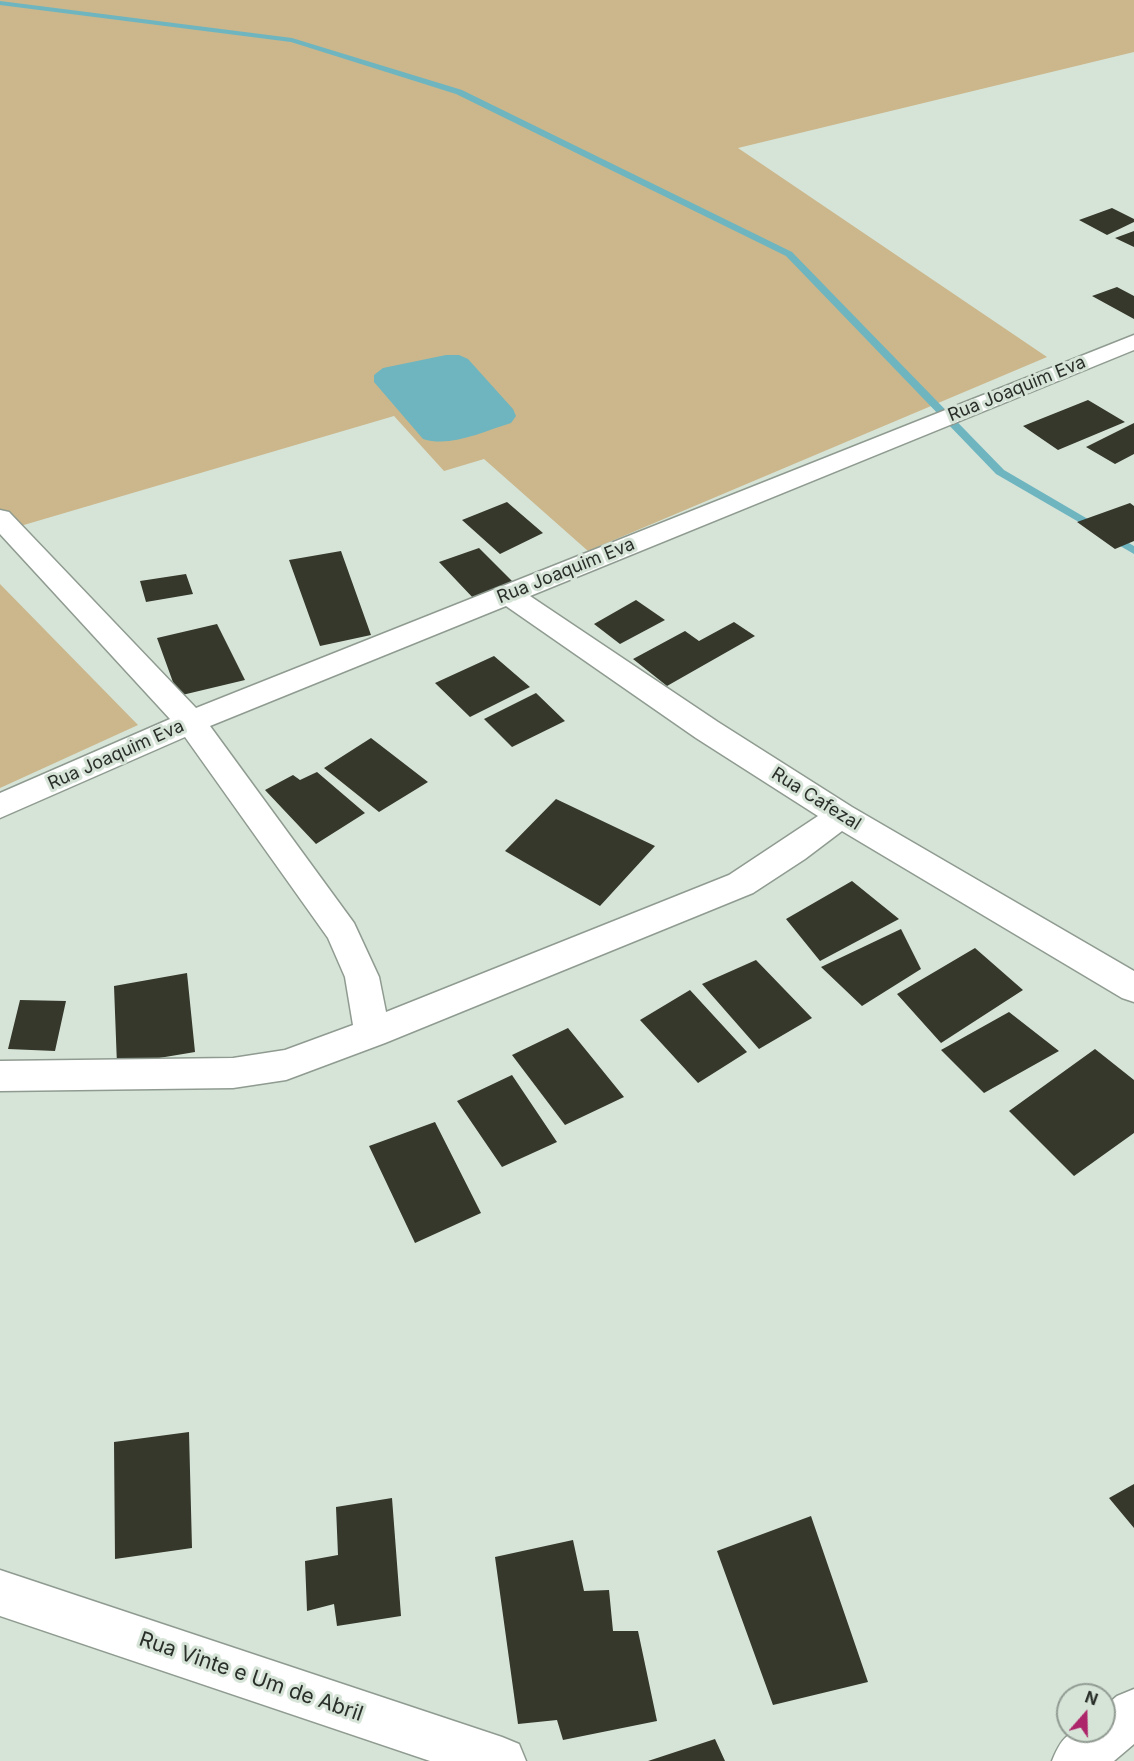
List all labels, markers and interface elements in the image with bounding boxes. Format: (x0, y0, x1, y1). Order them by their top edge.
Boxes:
street label: Rua Joaquim Eva (945, 352, 1089, 426)
street label: Rua Joaquim Eva (494, 534, 638, 608)
street label: Rua Joaquim Eva (45, 715, 187, 795)
street label: Rua Cafezal (767, 763, 865, 835)
street label: Rua Vinte e Um de Abril (136, 1627, 366, 1727)
north arrow (1056, 1683, 1116, 1743)
text: N (1082, 1686, 1101, 1709)

